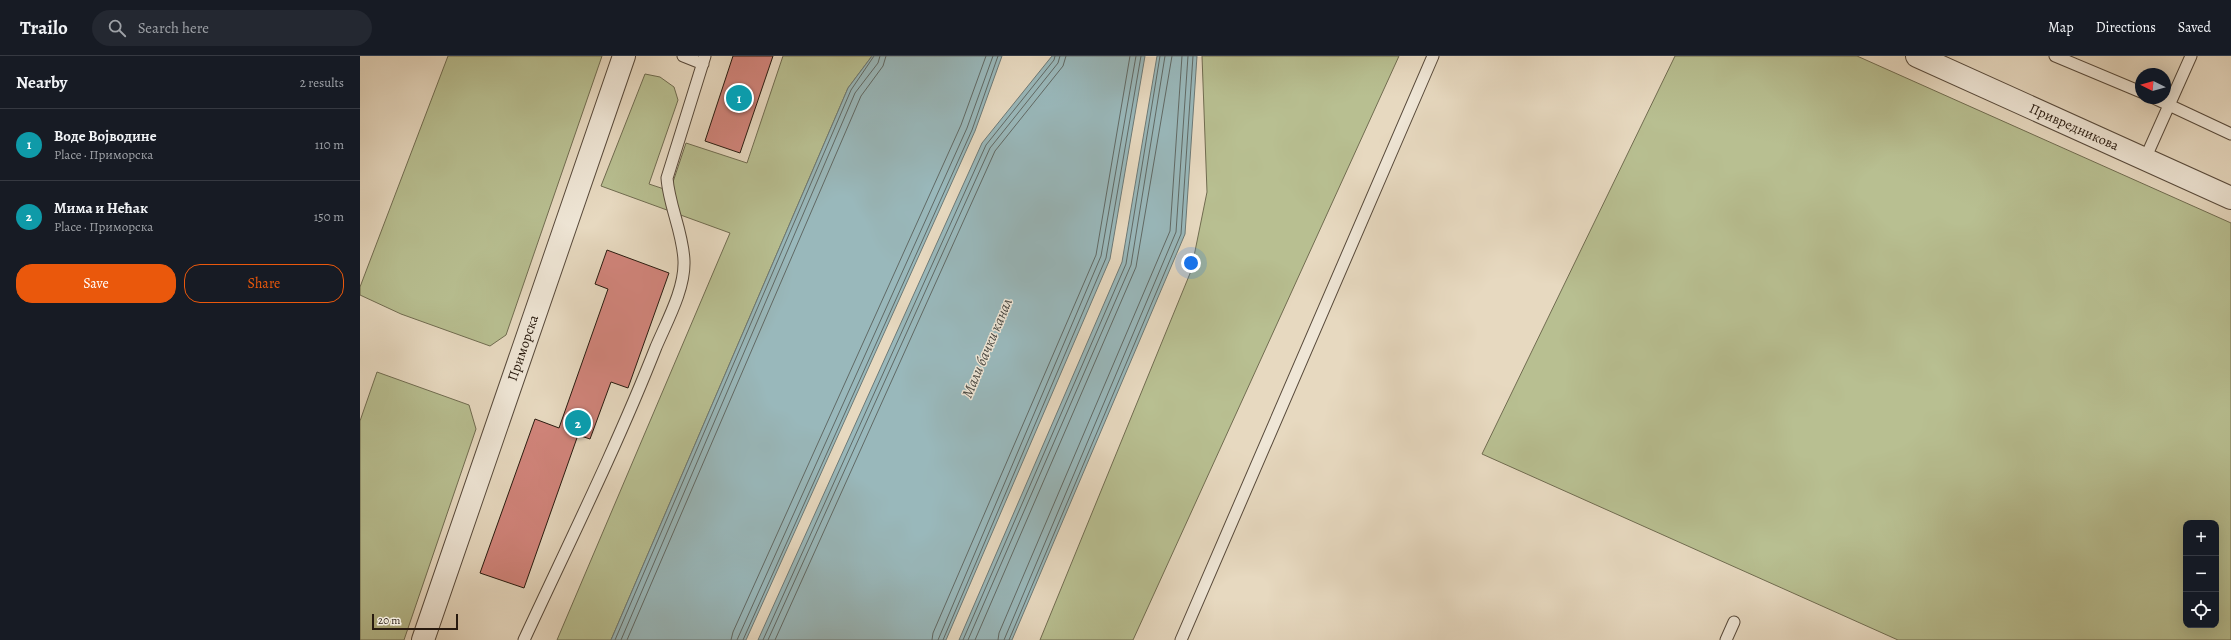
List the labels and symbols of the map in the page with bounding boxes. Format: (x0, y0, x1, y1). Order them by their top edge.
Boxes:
north arrow (2135, 68, 2171, 104)
pin: 1 (726, 83, 752, 113)
street label: Привредникова (2026, 99, 2122, 155)
your location (1181, 253, 1201, 273)
water label: Мали бачки канал (957, 295, 1017, 401)
street label: Приморска (503, 312, 543, 384)
pin: 2 (565, 408, 591, 438)
scale bar (372, 612, 458, 631)

